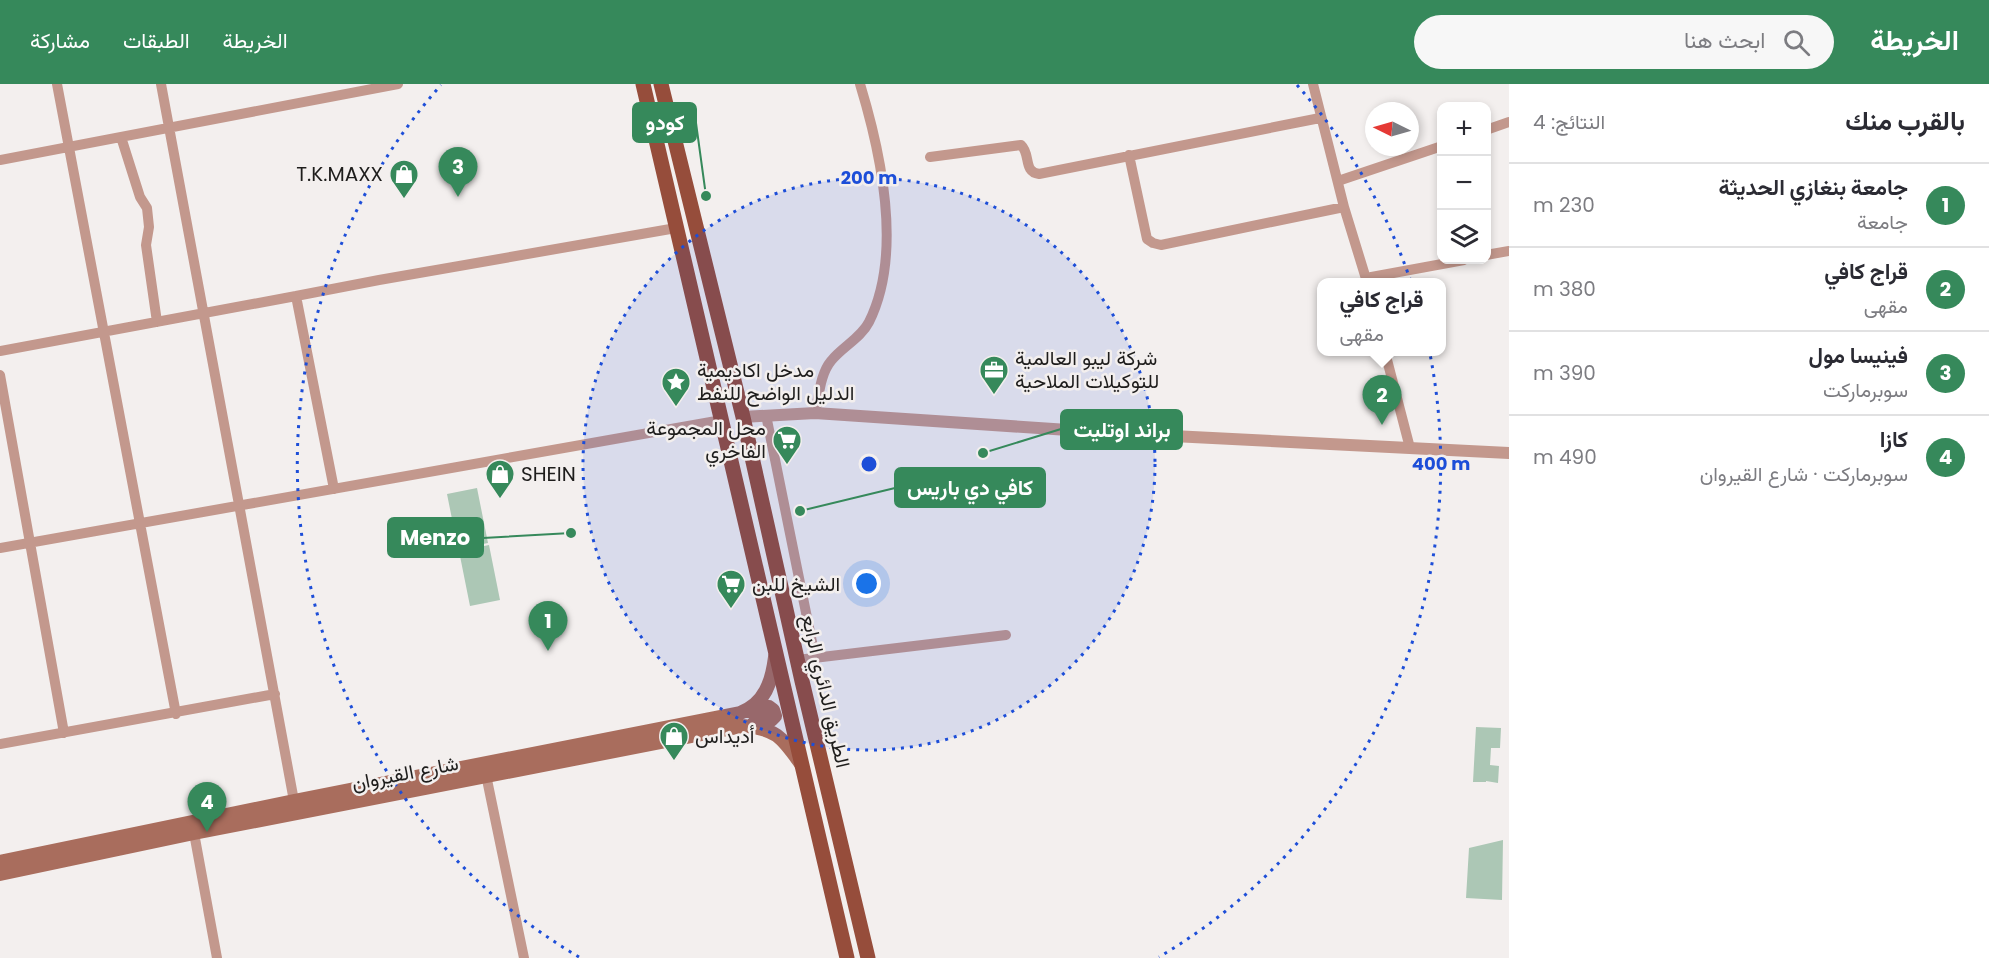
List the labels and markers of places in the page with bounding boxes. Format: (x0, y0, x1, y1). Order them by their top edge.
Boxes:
callout: كودو (633, 103, 696, 142)
pin: 3 (438, 147, 478, 197)
shop icon: T.K.MAXX (388, 158, 420, 200)
place label: T.K.MAXX (296, 160, 383, 188)
place label: شركة ليبو العالمية للتوكيلات الملاحية (1015, 344, 1159, 395)
office icon: شركة ليبو العالمية للتوكيلات الملاحية (978, 354, 1010, 396)
place label: مدخل اكاديمية الدليل الواضح للنفط (697, 356, 854, 407)
place icon: مدخل اكاديمية الدليل الواضح للنفط (660, 366, 692, 408)
pin: 2 (1362, 376, 1402, 425)
callout: براند اوتليت (1061, 410, 1182, 449)
place label: محل المجموعة الفاخري (646, 414, 766, 468)
supermarket icon: محل المجموعة الفاخري (771, 424, 803, 466)
centre of rings (859, 454, 879, 474)
shop icon: SHEIN (484, 458, 516, 500)
place label: SHEIN (521, 460, 576, 488)
callout: كافي دي باريس (895, 468, 1045, 507)
callout: Menzo (388, 518, 483, 557)
supermarket icon: الشيخ للبن (715, 568, 747, 610)
place label: الشيخ للبن (752, 570, 840, 598)
pin: 1 (528, 602, 568, 651)
shop icon: أديداس (658, 720, 690, 762)
place label: أديداس (695, 722, 755, 750)
pin: 4 (188, 782, 226, 832)

